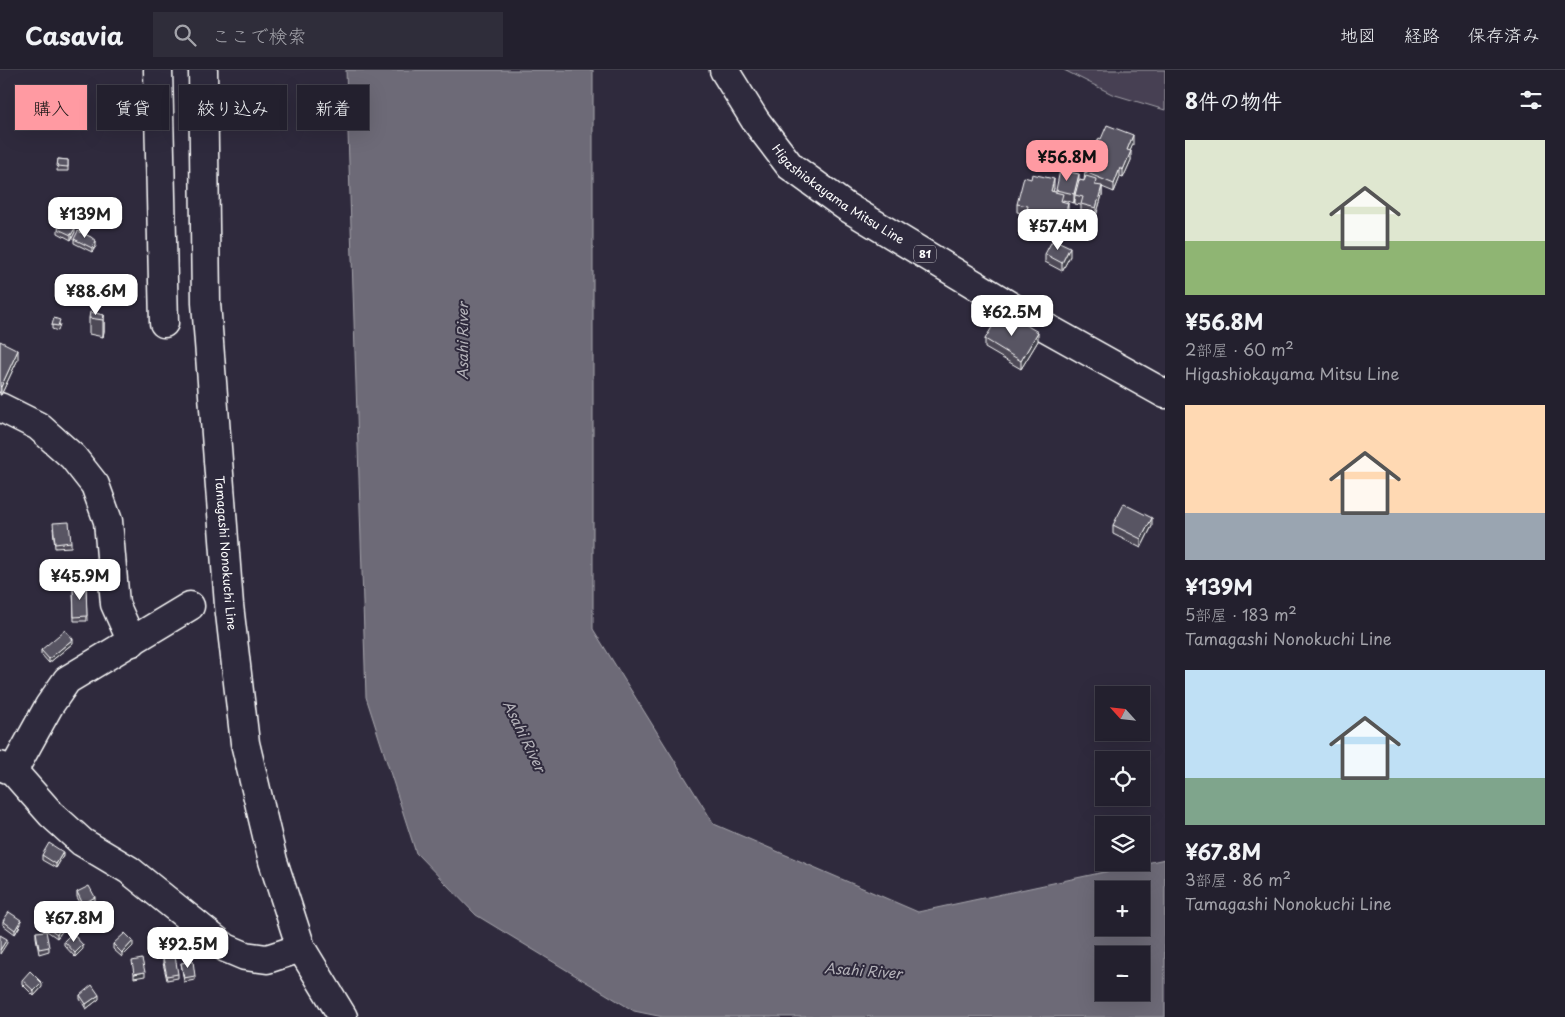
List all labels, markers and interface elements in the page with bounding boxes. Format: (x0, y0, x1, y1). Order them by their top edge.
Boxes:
search box (153, 12, 503, 57)
text: Casavia (25, 17, 123, 53)
icon: search (171, 21, 199, 49)
text: ここで検索 (211, 21, 306, 49)
text: 地図 (1340, 21, 1376, 48)
text: 経路 (1404, 21, 1440, 48)
text: 保存済み (1468, 21, 1540, 48)
text: 8件の物件 (1185, 84, 1282, 116)
chip: 購入 (15, 85, 87, 130)
chip: 賃貸 (97, 85, 169, 130)
chip: 絞り込み (179, 85, 287, 130)
chip: 新着 (297, 85, 369, 130)
icon: filters (1517, 86, 1545, 114)
street label: Higashiokayama Mitsu Line (768, 140, 908, 248)
pin: ¥56.8M (1026, 140, 1108, 182)
text: ¥56.8M (1037, 144, 1097, 168)
icon: home (1320, 173, 1410, 263)
pin: ¥139M (50, 196, 120, 239)
text: ¥139M (59, 201, 111, 225)
pin: ¥57.4M (1017, 208, 1099, 251)
text: ¥57.4M (1029, 213, 1087, 237)
road number: 81 (914, 245, 936, 262)
pin: ¥88.6M (55, 274, 137, 316)
text: ¥88.6M (66, 278, 126, 302)
pin: ¥62.5M (971, 294, 1053, 337)
text: ¥62.5M (982, 299, 1042, 323)
water label: Asahi River (452, 301, 473, 380)
text: ¥56.8M (1185, 305, 1263, 337)
text: 2部屋 · 60 m² (1185, 337, 1294, 361)
text: Higashiokayama Mitsu Line (1185, 361, 1399, 385)
icon: home (1320, 438, 1410, 528)
street label: Tamagashi Nonokuchi Line (211, 475, 242, 632)
pin: ¥45.9M (39, 558, 121, 601)
text: ¥45.9M (50, 563, 110, 587)
text: ¥139M (1185, 570, 1253, 602)
text: 5部屋 · 183 m² (1185, 602, 1297, 626)
text: Tamagashi Nonokuchi Line (1185, 626, 1392, 650)
north arrow (1095, 686, 1150, 741)
map controls (1095, 686, 1150, 1001)
water label: Asahi River (498, 696, 552, 777)
icon: home (1320, 703, 1410, 793)
button: locate (1095, 751, 1150, 806)
button: layers (1095, 816, 1150, 871)
text: ¥67.8M (1185, 835, 1261, 867)
text: 3部屋 · 86 m² (1185, 867, 1291, 891)
button: + (1095, 881, 1150, 936)
text: Tamagashi Nonokuchi Line (1185, 891, 1392, 915)
pin: ¥67.8M (33, 900, 115, 943)
text: ¥67.8M (45, 905, 103, 929)
pin: ¥92.5M (147, 926, 229, 969)
text: ¥92.5M (158, 931, 218, 955)
button: − (1095, 946, 1150, 1001)
water label: Asahi River (824, 957, 904, 984)

